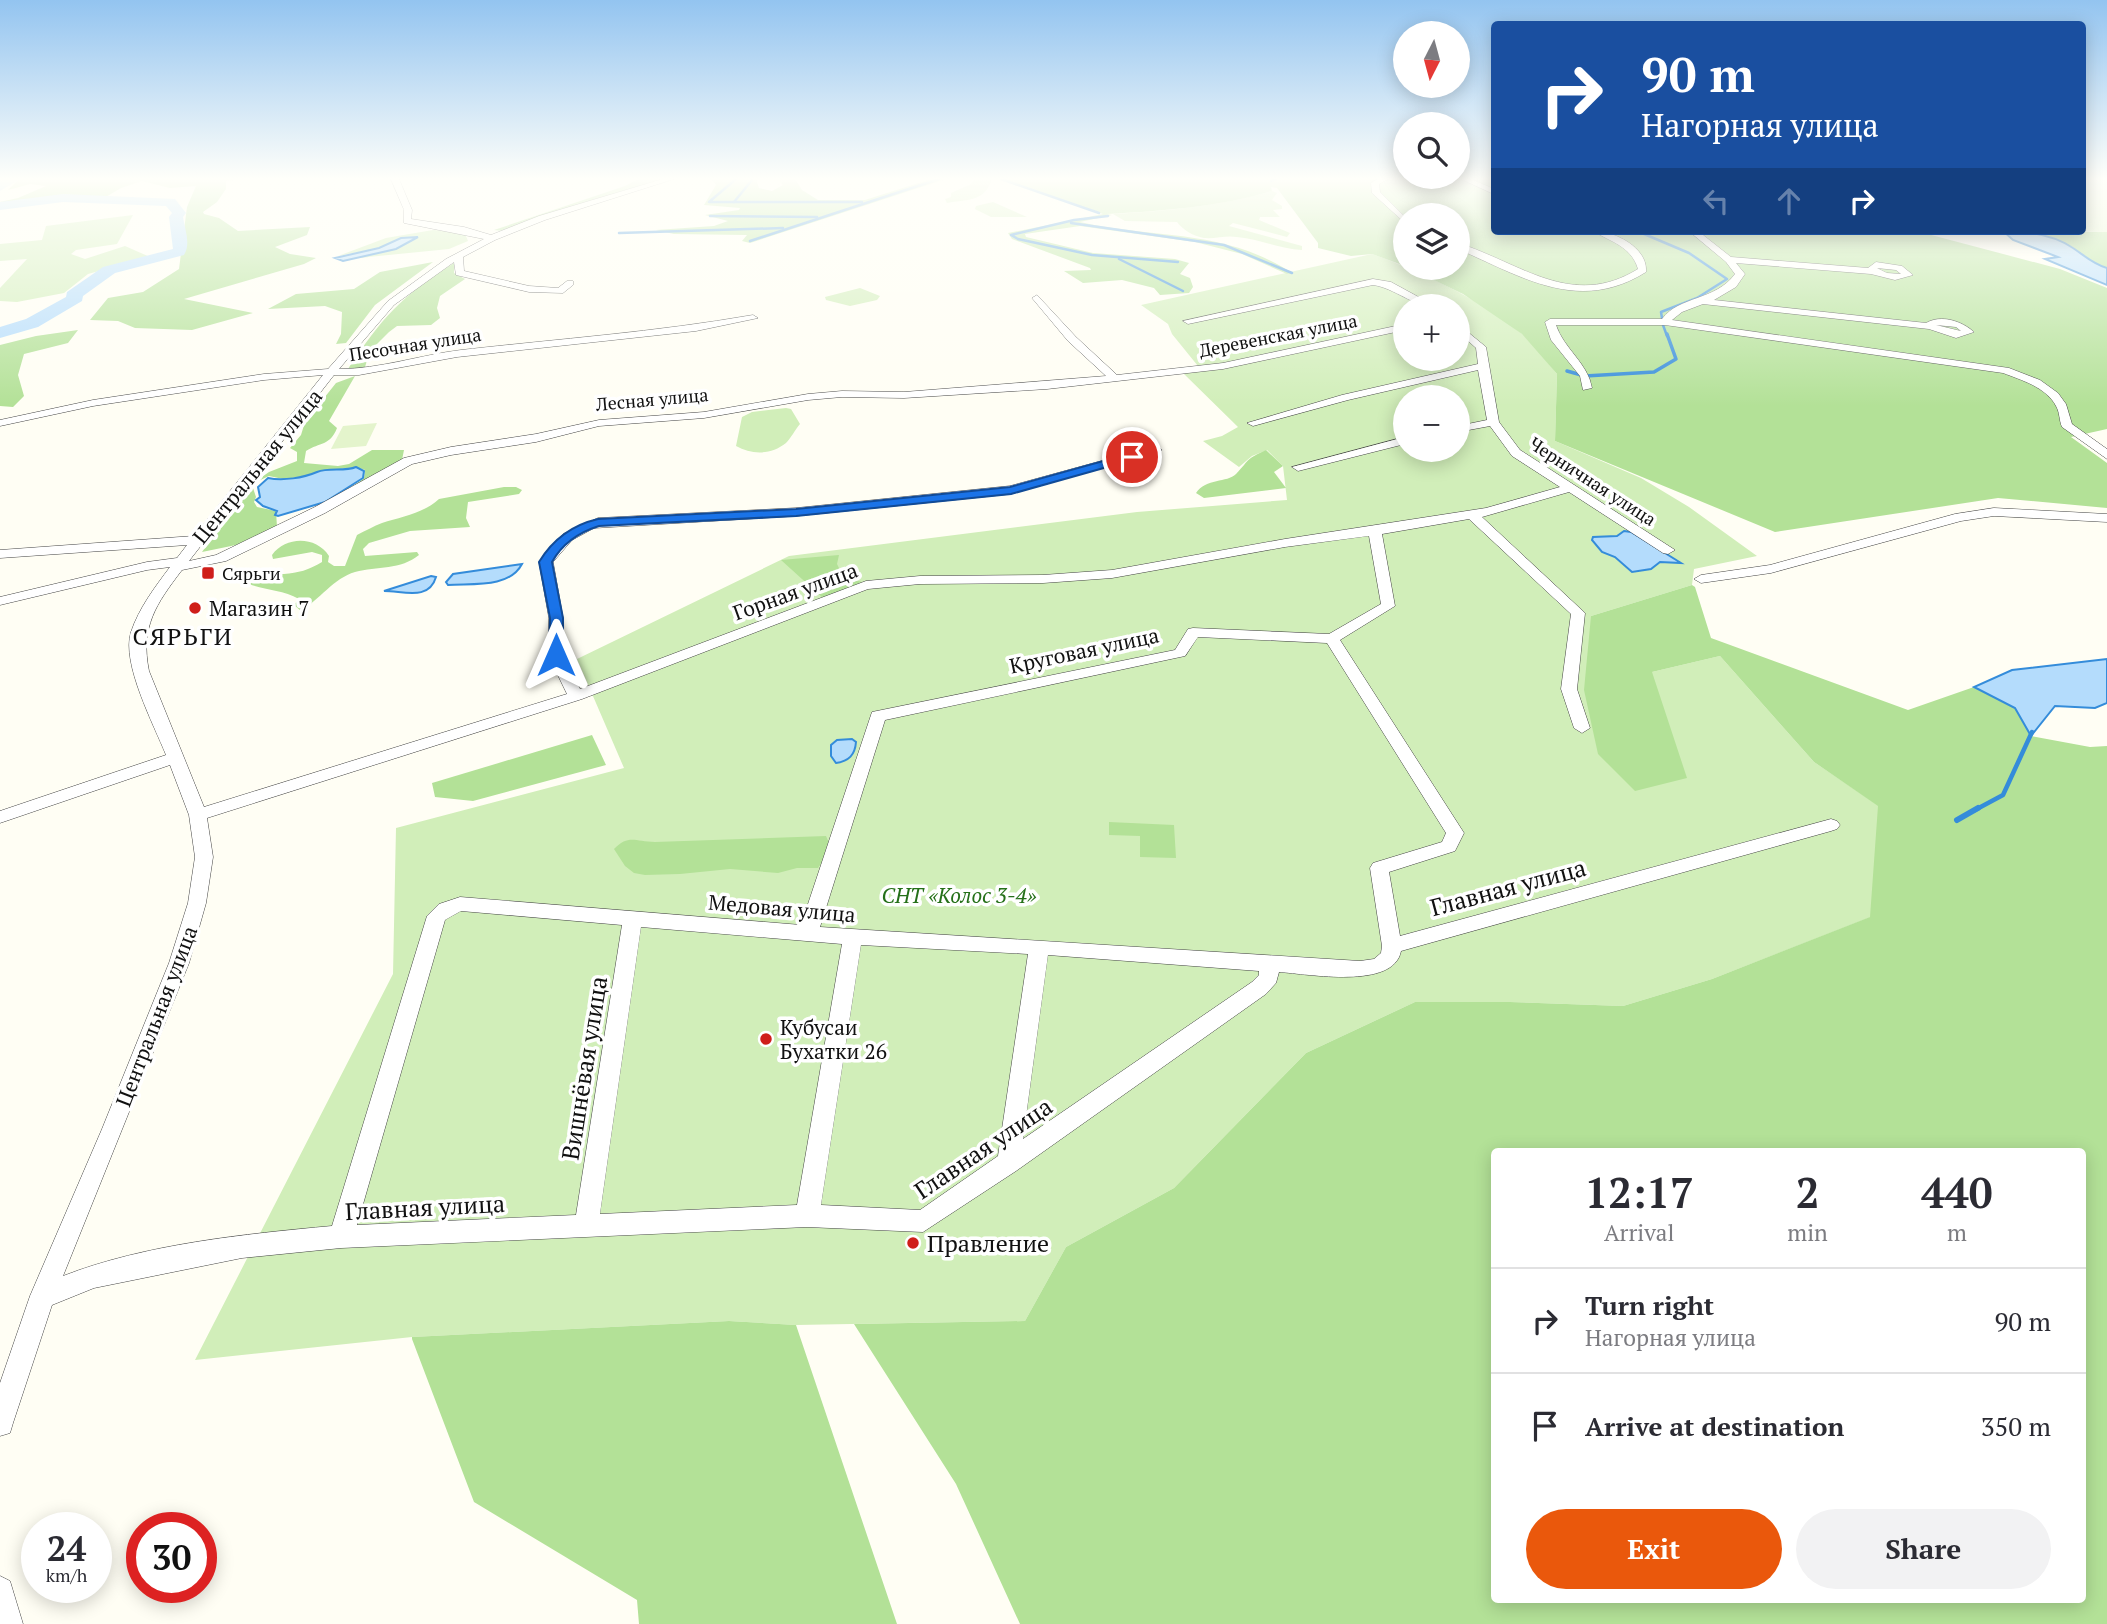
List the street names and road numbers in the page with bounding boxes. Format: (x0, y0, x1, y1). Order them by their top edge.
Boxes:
street label: Деревенская улица (1197, 308, 1359, 362)
street label: Песочная улица (347, 322, 483, 366)
street label: Лесная улица (594, 382, 709, 416)
street label: Центральная улица (186, 383, 328, 549)
street label: Черничная улица (1525, 431, 1661, 531)
street label: Горная улица (729, 555, 862, 627)
street label: Круговая улица (1007, 620, 1162, 680)
street label: Главная улица (1427, 851, 1589, 923)
street label: Медовая улица (707, 888, 857, 928)
street label: Центральная улица (109, 921, 203, 1110)
street label: Вишнёвая улица (554, 974, 614, 1162)
street label: Главная улица (908, 1090, 1058, 1206)
street label: Главная улица (344, 1187, 506, 1227)

